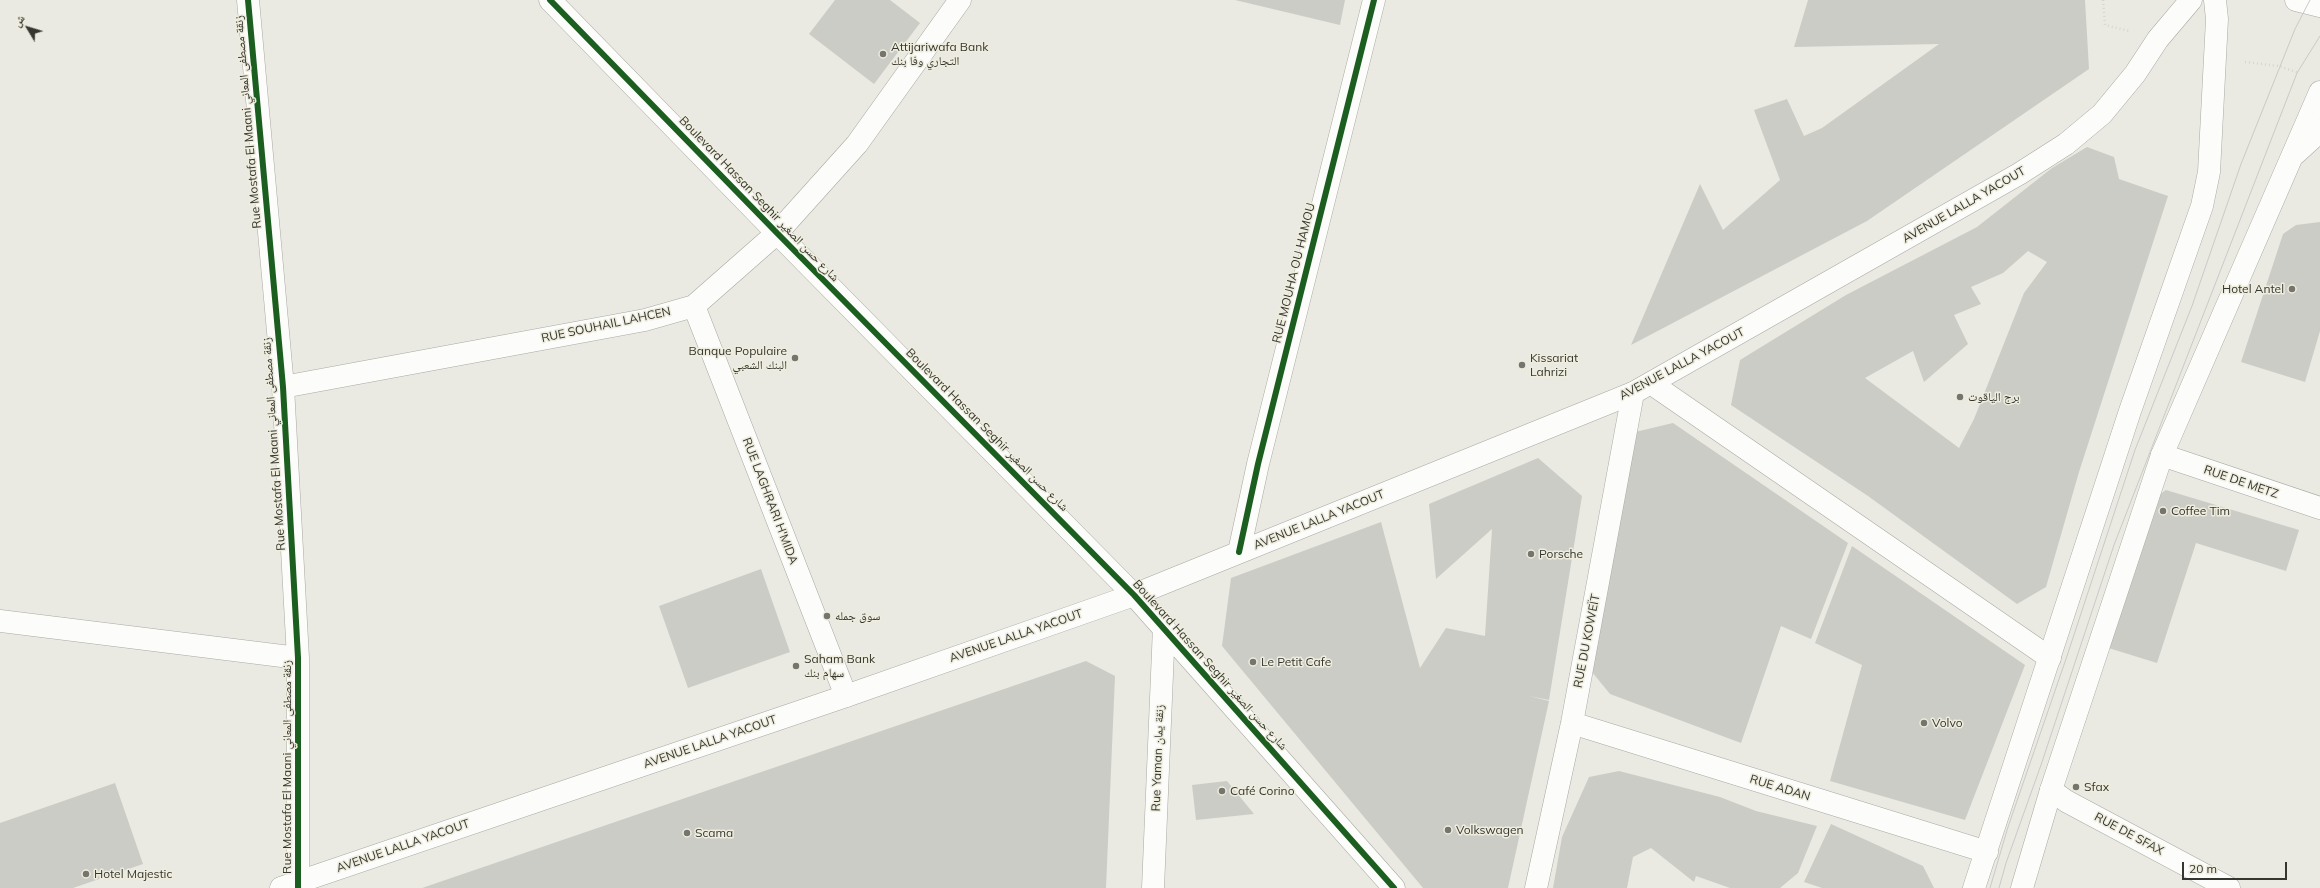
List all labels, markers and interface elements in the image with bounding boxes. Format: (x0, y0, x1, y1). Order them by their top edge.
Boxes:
north arrow (8, 8, 48, 48)
text: ش (9, 12, 28, 30)
street label: Rue Mostafa El Maani زنقة مصطفى المعاني (232, 15, 264, 229)
place label: Attijariwafa Bank التجاري وفا بنك (891, 40, 988, 68)
marker: Attijariwafa Bank التجاري وفا بنك (878, 49, 888, 59)
street label: Boulevard Hassan Seghir شارع حسن الصغير (676, 113, 842, 285)
street label: AVENUE LALLA YACOUT (1900, 164, 2028, 246)
street label: RUE MOUHA OU HAMOU (1270, 201, 1318, 345)
place label: Hotel Antel (2222, 282, 2284, 296)
marker: Hotel Antel (2287, 284, 2297, 294)
street label: RUE SOUHAIL LAHCEN (540, 304, 672, 346)
street label: AVENUE LALLA YACOUT (1617, 325, 1747, 403)
street label: Rue Mostafa El Maani زنقة مصطفى المعاني (259, 337, 289, 551)
place label: Banque Populaire البنك الشعبي (689, 344, 787, 372)
street label: Boulevard Hassan Seghir شارع حسن الصغير (903, 346, 1071, 514)
place label: Kissariat Lahrizi (1530, 351, 1578, 379)
marker: Banque Populaire البنك الشعبي (790, 353, 800, 363)
marker: Kissariat Lahrizi (1517, 360, 1527, 370)
place label: برج الياقوت (1968, 390, 2020, 404)
marker: برج الياقوت (1955, 392, 1965, 402)
street label: RUE LAGHRARI H'MIDA (739, 436, 801, 566)
street label: RUE DE METZ (2202, 463, 2280, 501)
street label: AVENUE LALLA YACOUT (1251, 487, 1387, 553)
place label: Coffee Tim (2171, 504, 2230, 518)
marker: Coffee Tim (2158, 506, 2168, 516)
place label: Porsche (1539, 547, 1583, 561)
marker: Porsche (1526, 549, 1536, 559)
street label: Boulevard Hassan Seghir شارع حسن الصغير (1130, 577, 1290, 753)
street label: RUE DU KOWEÏT (1571, 593, 1603, 689)
street label: AVENUE LALLA YACOUT (948, 606, 1084, 666)
place label: سوق جمله (835, 609, 880, 623)
marker: سوق جمله (822, 611, 832, 621)
place label: Saham Bank سهام بنك (804, 652, 875, 680)
place label: Le Petit Cafe (1261, 655, 1331, 669)
marker: Le Petit Cafe (1248, 657, 1258, 667)
street label: Rue Mostafa El Maani زنقة مصطفى المعاني (280, 660, 294, 874)
marker: Saham Bank سهام بنك (791, 661, 801, 671)
street label: Rue Yaman زنقة يمان (1149, 704, 1167, 812)
street label: AVENUE LALLA YACOUT (642, 712, 778, 772)
place label: Volvo (1932, 716, 1963, 730)
marker: Volvo (1919, 718, 1929, 728)
street label: RUE ADAN (1748, 772, 1812, 804)
place label: Sfax (2084, 780, 2109, 794)
marker: Sfax (2071, 782, 2081, 792)
place label: Café Corino (1230, 784, 1294, 798)
marker: Café Corino (1217, 786, 1227, 796)
street label: RUE DE SFAX (2092, 810, 2166, 858)
street label: AVENUE LALLA YACOUT (335, 816, 471, 876)
place label: Volkswagen (1456, 823, 1524, 837)
marker: Volkswagen (1443, 825, 1453, 835)
place label: Scama (695, 826, 733, 840)
marker: Scama (682, 828, 692, 838)
scale bar (2184, 854, 2289, 880)
text: 20 m (2189, 861, 2217, 876)
place label: Hotel Majestic (94, 867, 172, 881)
marker: Hotel Majestic (81, 869, 91, 879)

